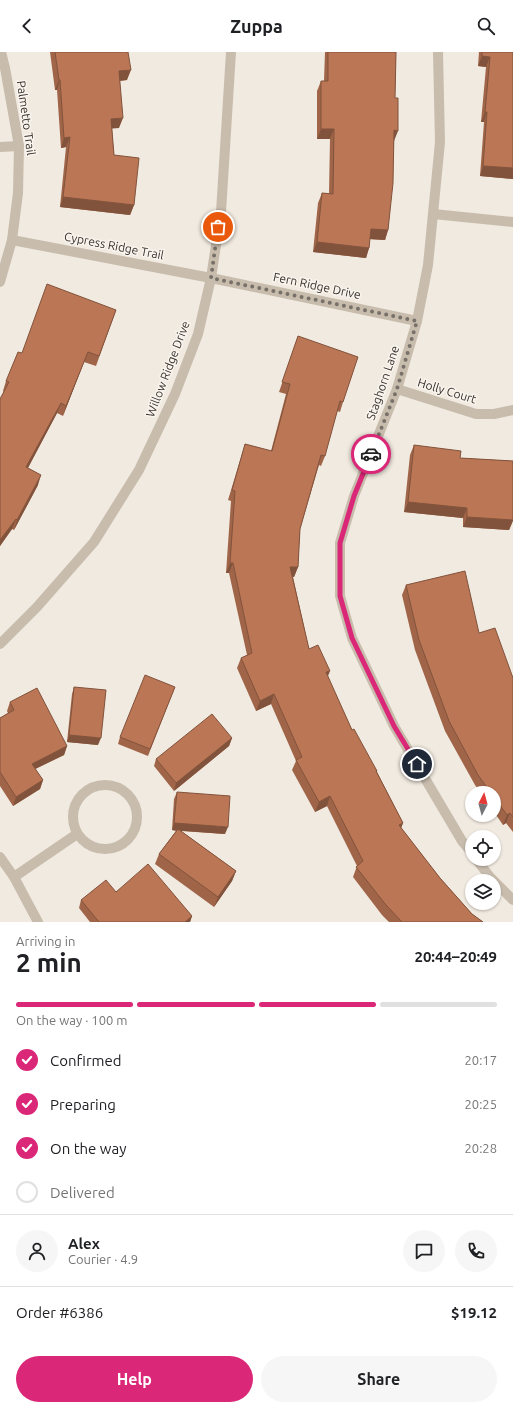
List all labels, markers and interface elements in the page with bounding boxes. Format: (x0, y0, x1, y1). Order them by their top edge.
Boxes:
icon: back (16, 15, 38, 37)
icon: search (475, 15, 497, 37)
text: Zuppa (230, 16, 283, 36)
street label: Palmetto Trail (15, 80, 38, 156)
pin (201, 210, 235, 244)
icon: bag (207, 216, 229, 238)
street label: Cypress Ridge Trail (63, 229, 165, 262)
street label: Fern Ridge Drive (272, 270, 362, 301)
street label: Willow Ridge Drive (143, 319, 192, 419)
street label: Staghorn Lane (364, 344, 401, 422)
street label: Holly Court (416, 375, 478, 406)
courier (351, 434, 391, 474)
icon: car (360, 443, 382, 465)
pin (400, 747, 434, 781)
icon: home (406, 753, 428, 775)
north arrow (465, 786, 501, 822)
map controls (465, 786, 501, 910)
button: locate (465, 830, 501, 866)
button: layers (465, 874, 501, 910)
text: Arriving in (16, 934, 75, 948)
text: 2 min (16, 948, 82, 977)
text: 20:44–20:49 (414, 948, 497, 965)
text: On the way · 100 m (16, 1013, 128, 1027)
icon: check (16, 1049, 38, 1071)
text: Confirmed (50, 1052, 122, 1069)
text: 20:17 (464, 1053, 497, 1067)
icon: check (16, 1093, 38, 1115)
text: Preparing (50, 1096, 116, 1113)
text: 20:25 (464, 1097, 497, 1111)
icon: check (16, 1137, 38, 1159)
text: On the way (50, 1140, 126, 1157)
text: 20:28 (464, 1141, 497, 1155)
text: Delivered (50, 1184, 115, 1201)
button: person (16, 1230, 58, 1272)
button: chat (403, 1230, 445, 1272)
button: phone (455, 1230, 497, 1272)
text: Alex (68, 1235, 100, 1252)
text: Courier · 4.9 (68, 1252, 138, 1266)
text: Order #6386 (16, 1304, 103, 1321)
text: $19.12 (451, 1304, 497, 1321)
button: Help (16, 1356, 253, 1402)
button: Share (261, 1356, 497, 1402)

